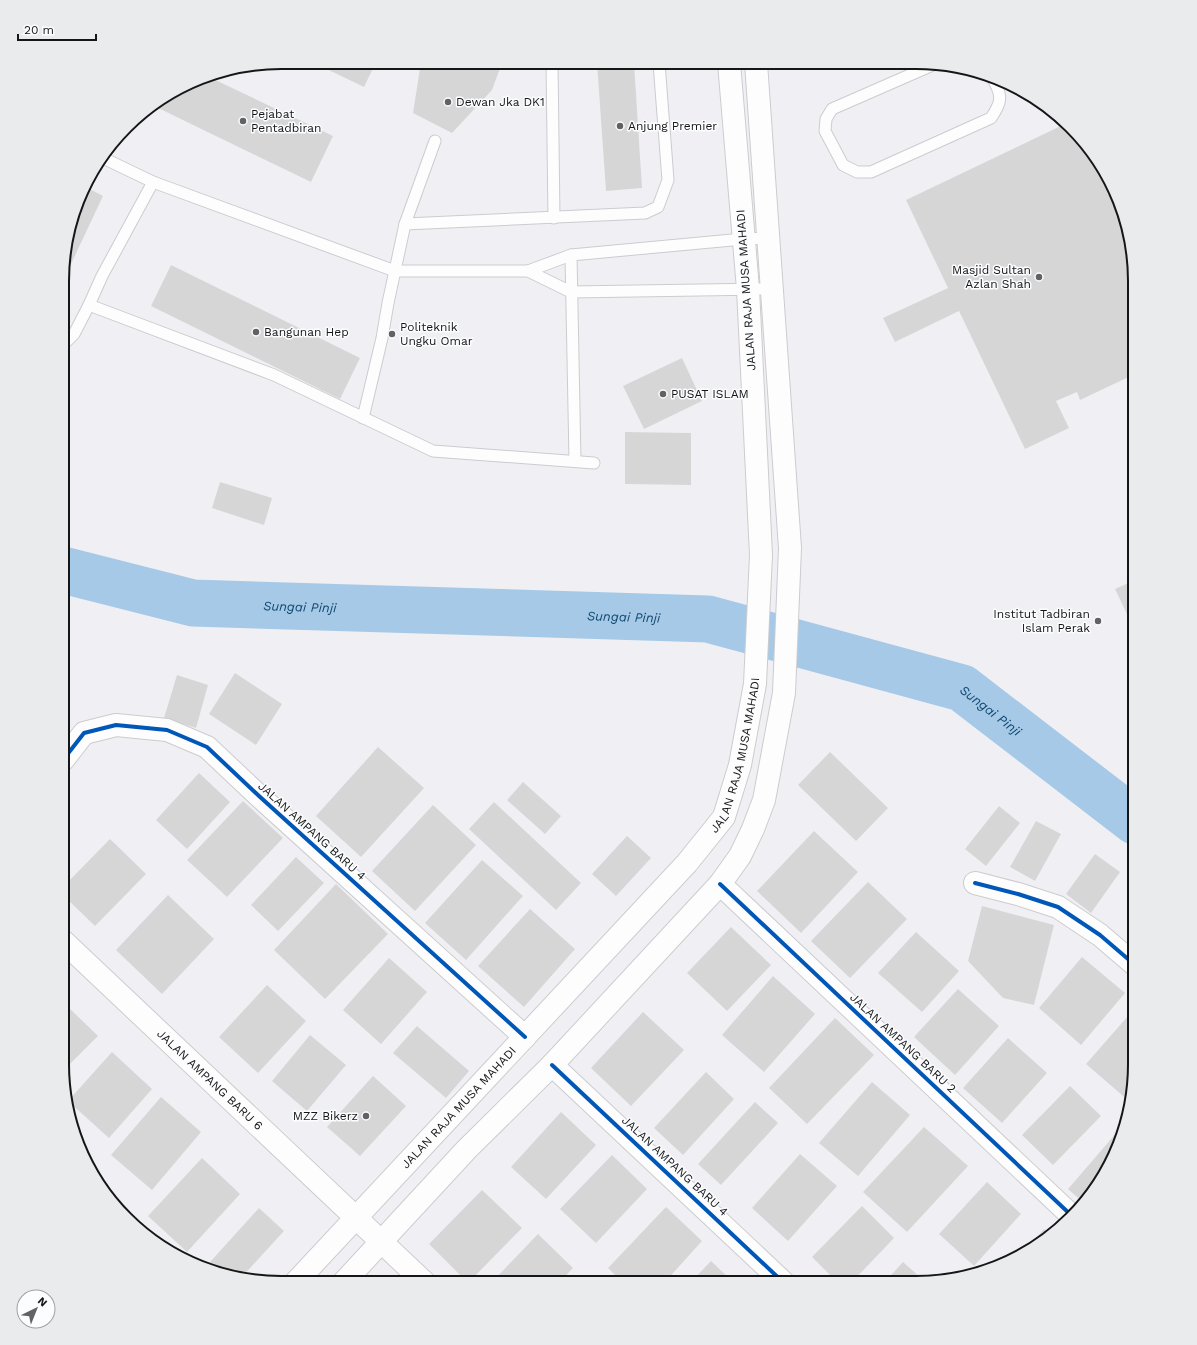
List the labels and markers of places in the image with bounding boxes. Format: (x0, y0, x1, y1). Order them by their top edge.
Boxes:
place label: Dewan Jka DK1 (456, 95, 545, 109)
marker: Dewan Jka DK1 (443, 97, 453, 107)
place label: Pejabat Pentadbiran (251, 107, 322, 135)
marker: Pejabat Pentadbiran (238, 116, 248, 126)
place label: Anjung Premier (628, 119, 717, 133)
marker: Anjung Premier (615, 121, 625, 131)
place label: Masjid Sultan Azlan Shah (952, 263, 1031, 291)
marker: Masjid Sultan Azlan Shah (1034, 272, 1044, 282)
place label: Politeknik Ungku Omar (400, 320, 473, 348)
place label: Bangunan Hep (264, 325, 349, 339)
marker: Bangunan Hep (251, 327, 261, 337)
marker: Politeknik Ungku Omar (387, 329, 397, 339)
place label: PUSAT ISLAM (671, 387, 749, 401)
marker: PUSAT ISLAM (658, 389, 668, 399)
place label: Institut Tadbiran Islam Perak (993, 607, 1090, 635)
marker: Institut Tadbiran Islam Perak (1093, 616, 1103, 626)
place label: MZZ Bikerz (293, 1109, 358, 1123)
marker: MZZ Bikerz (361, 1111, 371, 1121)

